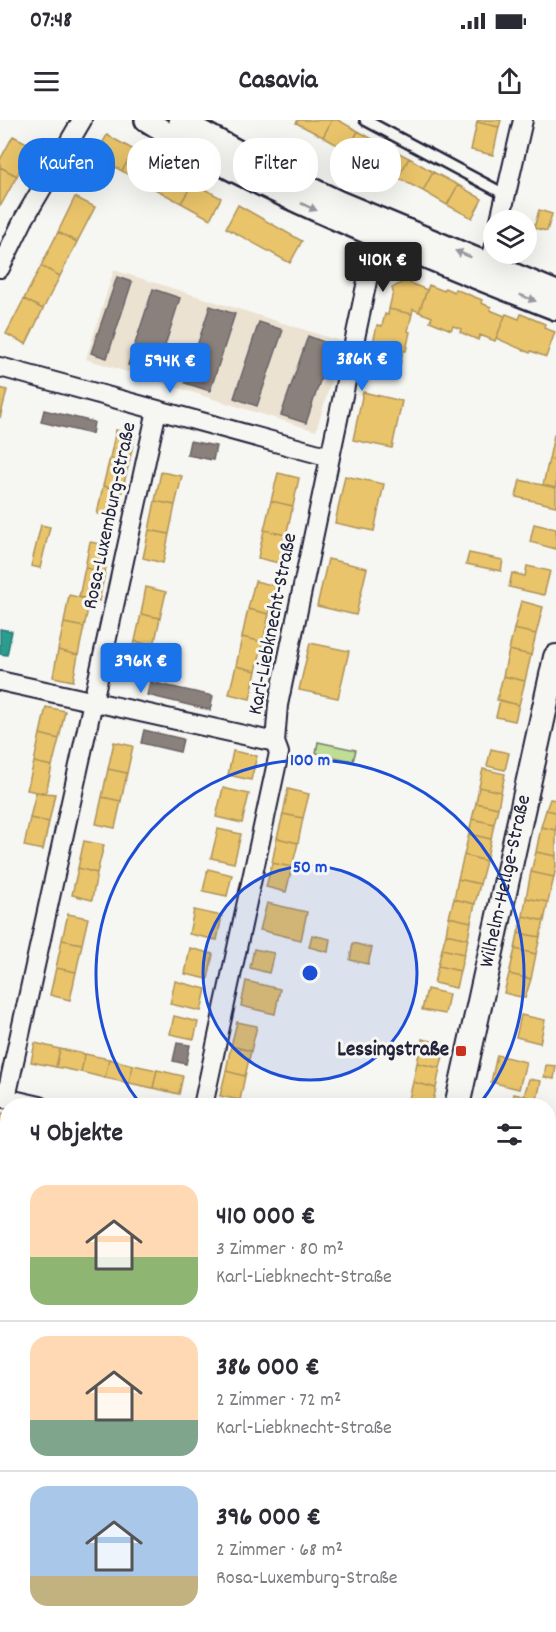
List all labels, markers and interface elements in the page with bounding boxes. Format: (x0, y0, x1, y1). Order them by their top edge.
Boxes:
text: 07:48 (30, 6, 72, 37)
text: Casavia (239, 62, 317, 101)
icon: menu (30, 65, 63, 98)
icon: share (493, 65, 526, 98)
chip: Kaufen (18, 138, 115, 192)
chip: Mieten (127, 138, 221, 192)
chip: Filter (233, 138, 318, 192)
chip: Neu (330, 138, 401, 192)
one-way arrow (300, 202, 317, 211)
map controls (483, 210, 537, 264)
button: layers (483, 210, 537, 264)
pin: 410K € (334, 242, 432, 293)
text: 410K € (359, 247, 407, 275)
one-way arrow (453, 249, 471, 259)
one-way arrow (519, 294, 537, 303)
pin: 386K € (313, 341, 411, 392)
pin: 594K € (121, 343, 219, 394)
text: 386K € (336, 346, 388, 374)
text: 594K € (144, 348, 196, 376)
street label: Rosa-Luxemburg-Straße (76, 420, 146, 612)
street label: Karl-Liebknecht-Straße (242, 530, 306, 718)
pin: 396K € (92, 643, 190, 694)
text: 396K € (115, 648, 167, 676)
text: 100 m (290, 749, 330, 774)
street label: Wilhelm-Hellge-Straße (473, 792, 540, 971)
text: 50 m (293, 856, 327, 881)
centre of rings (300, 963, 320, 983)
place label: Lessingstraße (337, 1036, 449, 1066)
marker: Lessingstraße (454, 1044, 468, 1058)
text: 4 Objekte (30, 1116, 123, 1153)
icon: filters (493, 1118, 526, 1151)
text: 410 000 € (216, 1199, 316, 1236)
icon: home (78, 1209, 150, 1281)
text: 3 Zimmer · 80 m² (216, 1236, 344, 1264)
text: Karl-Liebknecht-Straße (216, 1264, 392, 1292)
text: 386 000 € (216, 1350, 320, 1387)
icon: home (78, 1360, 150, 1432)
text: 2 Zimmer · 72 m² (216, 1387, 341, 1415)
text: Karl-Liebknecht-Straße (216, 1415, 392, 1443)
text: 396 000 € (216, 1500, 321, 1537)
icon: home (78, 1510, 150, 1582)
text: 2 Zimmer · 68 m² (216, 1537, 343, 1565)
text: Rosa-Luxemburg-Straße (216, 1565, 398, 1593)

